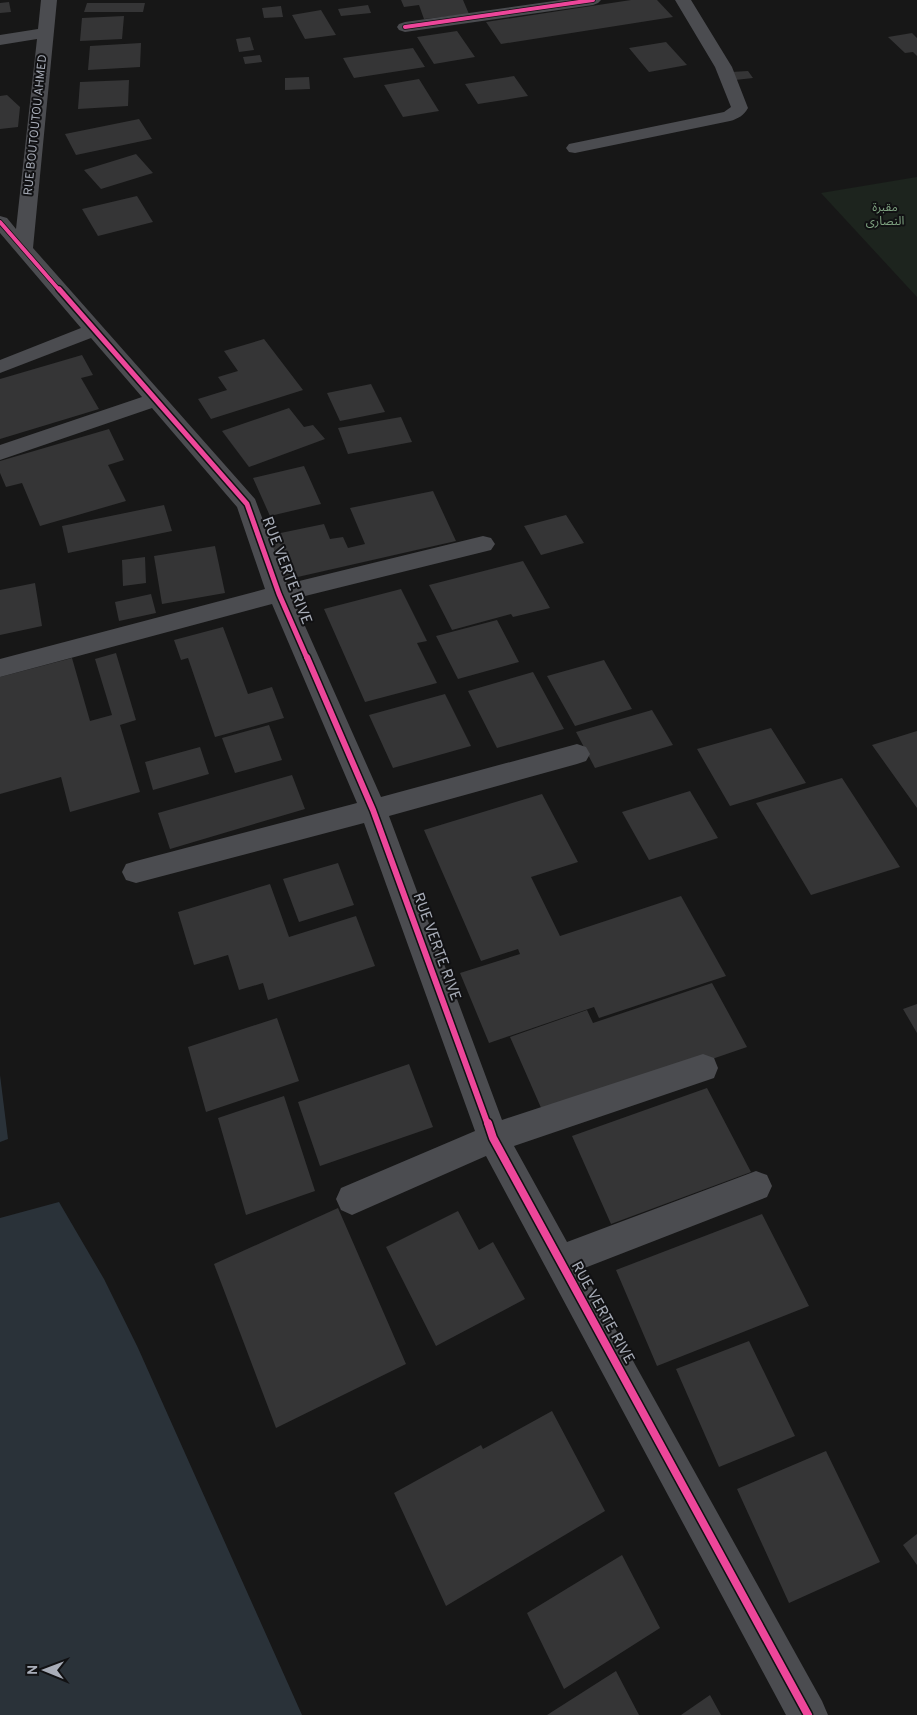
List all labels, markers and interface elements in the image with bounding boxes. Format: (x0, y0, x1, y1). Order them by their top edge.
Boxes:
street label: RUE BOUTOUTOU AHMED (21, 54, 51, 196)
park label: مقبرة النصارى (866, 200, 904, 230)
street label: RUE VERTE RIVE (257, 514, 315, 628)
street label: RUE VERTE RIVE (408, 890, 464, 1004)
street label: RUE VERTE RIVE (566, 1259, 638, 1367)
north arrow (20, 1645, 70, 1695)
text: N (25, 1665, 42, 1675)

